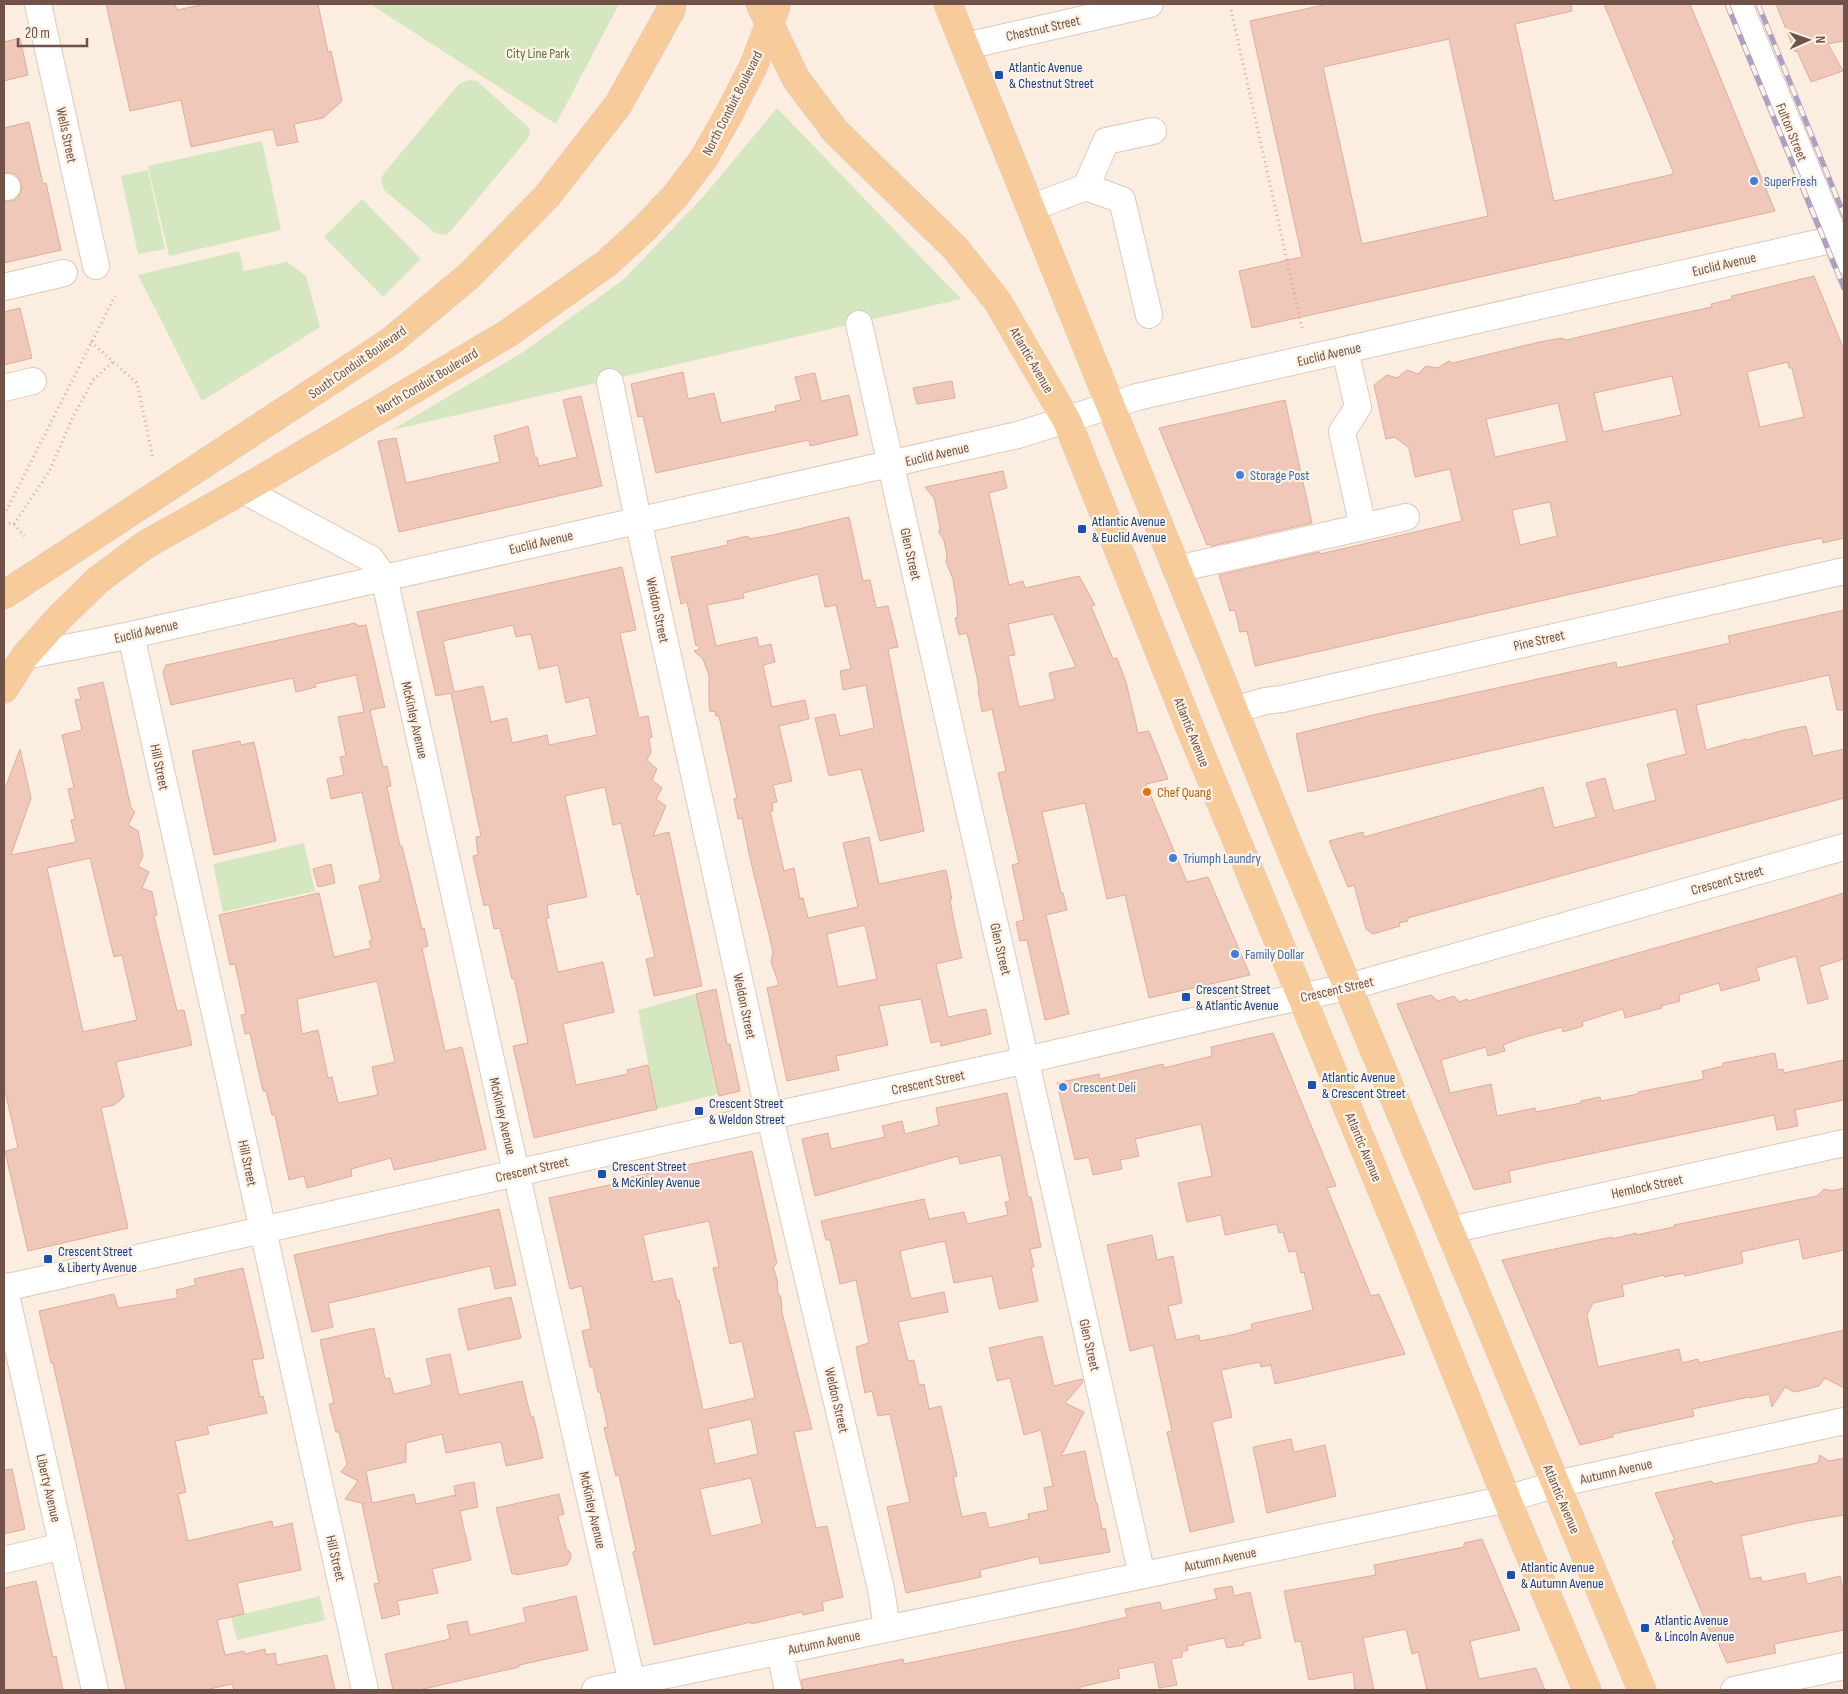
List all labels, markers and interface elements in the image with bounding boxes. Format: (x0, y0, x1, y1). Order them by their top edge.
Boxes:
street label: Chestnut Street (1004, 12, 1082, 45)
scale bar (18, 15, 86, 47)
north arrow (1783, 15, 1833, 65)
text: 20 m (25, 24, 50, 43)
text: N (1812, 36, 1829, 44)
park label: City Line Park (506, 45, 570, 62)
street label: North Conduit Boulevard (699, 48, 766, 158)
place label: Atlantic Avenue & Chestnut Street (1008, 59, 1094, 92)
marker: Atlantic Avenue & Chestnut Street (993, 69, 1005, 81)
street label: Fulton Street (1772, 100, 1811, 164)
street label: Wells Street (52, 106, 81, 165)
place label: SuperFresh (1764, 173, 1817, 190)
marker: SuperFresh (1748, 175, 1760, 187)
street label: Euclid Avenue (1691, 249, 1758, 280)
street label: South Conduit Boulevard (305, 322, 410, 403)
street label: Atlantic Avenue (1005, 323, 1057, 396)
street label: Euclid Avenue (1296, 339, 1363, 370)
street label: North Conduit Boulevard (374, 344, 481, 418)
street label: Euclid Avenue (904, 439, 971, 470)
place label: Storage Post (1250, 467, 1310, 484)
marker: Storage Post (1234, 469, 1246, 481)
place label: Atlantic Avenue & Euclid Avenue (1091, 513, 1166, 546)
marker: Atlantic Avenue & Euclid Avenue (1076, 523, 1088, 535)
street label: Glen Street (896, 526, 925, 582)
street label: Euclid Avenue (508, 527, 575, 558)
street label: Weldon Street (642, 576, 673, 644)
street label: Euclid Avenue (113, 616, 180, 647)
street label: Pine Street (1512, 626, 1566, 655)
street label: McKinley Avenue (397, 680, 432, 760)
street label: Atlantic Avenue (1170, 694, 1213, 769)
street label: Hill Street (146, 742, 173, 792)
place label: Chef Quang (1157, 784, 1212, 801)
marker: Chef Quang (1141, 786, 1153, 798)
place label: Triumph Laundry (1183, 850, 1262, 867)
marker: Triumph Laundry (1167, 852, 1179, 864)
street label: Crescent Street (1689, 862, 1765, 899)
street label: Glen Street (986, 921, 1015, 977)
place label: Family Dollar (1245, 946, 1305, 963)
marker: Family Dollar (1229, 948, 1241, 960)
street label: Weldon Street (729, 972, 760, 1040)
street label: Crescent Street (1299, 973, 1375, 1006)
place label: Crescent Street & Atlantic Avenue (1196, 981, 1279, 1014)
marker: Crescent Street & Atlantic Avenue (1180, 991, 1192, 1003)
street label: Crescent Street (890, 1066, 966, 1099)
place label: Atlantic Avenue & Crescent Street (1321, 1069, 1406, 1102)
street label: McKinley Avenue (485, 1076, 520, 1156)
place label: Crescent Deli (1073, 1079, 1136, 1096)
marker: Atlantic Avenue & Crescent Street (1306, 1079, 1318, 1091)
marker: Crescent Deli (1057, 1081, 1069, 1093)
place label: Crescent Street & Weldon Street (709, 1095, 785, 1128)
marker: Crescent Street & Weldon Street (693, 1105, 705, 1117)
street label: Atlantic Avenue (1341, 1109, 1386, 1184)
street label: Hill Street (234, 1138, 261, 1188)
street label: Crescent Street (494, 1153, 570, 1186)
place label: Crescent Street & McKinley Avenue (612, 1158, 700, 1191)
marker: Crescent Street & McKinley Avenue (596, 1168, 608, 1180)
street label: Hemlock Street (1610, 1171, 1685, 1202)
place label: Crescent Street & Liberty Avenue (58, 1243, 137, 1276)
marker: Crescent Street & Liberty Avenue (42, 1253, 54, 1265)
street label: Glen Street (1075, 1317, 1104, 1373)
street label: Weldon Street (821, 1366, 852, 1434)
street label: Liberty Avenue (32, 1452, 65, 1524)
street label: Autumn Avenue (1577, 1455, 1654, 1488)
street label: Atlantic Avenue (1539, 1461, 1584, 1536)
street label: McKinley Avenue (575, 1470, 610, 1550)
street label: Hill Street (322, 1533, 349, 1583)
street label: Autumn Avenue (1181, 1544, 1258, 1576)
place label: Atlantic Avenue & Autumn Avenue (1520, 1559, 1604, 1592)
marker: Atlantic Avenue & Autumn Avenue (1505, 1569, 1517, 1581)
place label: Atlantic Avenue & Lincoln Avenue (1654, 1612, 1734, 1645)
marker: Atlantic Avenue & Lincoln Avenue (1639, 1622, 1651, 1634)
street label: Autumn Avenue (785, 1627, 862, 1659)

